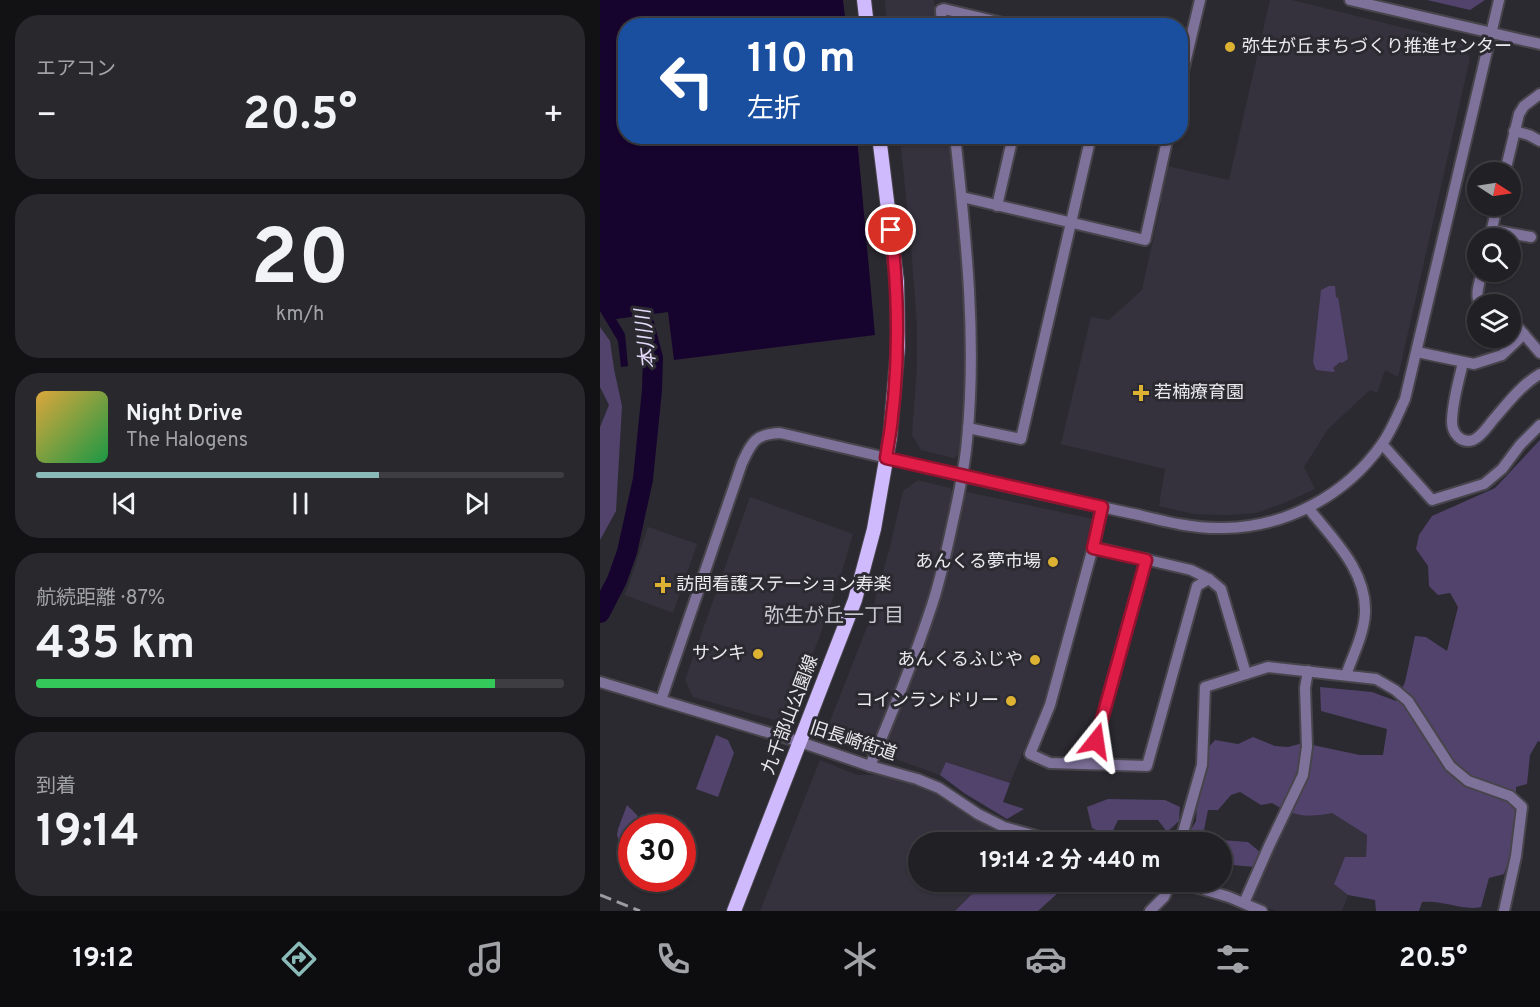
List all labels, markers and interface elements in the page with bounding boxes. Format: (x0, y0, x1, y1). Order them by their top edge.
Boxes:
text: 110 m (747, 34, 856, 87)
place label: 弥生が丘まちづくり推進センター (1242, 36, 1512, 59)
marker: 弥生が丘まちづくり推進センター (1223, 40, 1237, 54)
icon: left (648, 42, 726, 120)
text: エアコン (36, 57, 116, 83)
text: 20.5° (243, 88, 357, 145)
text: 左折 (747, 93, 801, 127)
text: − (36, 96, 57, 138)
text: + (543, 96, 564, 138)
north arrow (1467, 162, 1521, 216)
map controls (1467, 162, 1521, 348)
pin (865, 204, 916, 255)
text: 20 (251, 213, 349, 312)
icon: arrive (874, 213, 907, 246)
button: search (1467, 228, 1521, 282)
button: layers (1467, 294, 1521, 348)
text: km/h (276, 302, 324, 328)
water label: 本川川 (631, 306, 663, 370)
place label: 若楠療育園 (1154, 382, 1244, 405)
marker: 若楠療育園 (1132, 384, 1150, 402)
text: Night Drive (126, 401, 243, 428)
text: The Halogens (126, 428, 248, 454)
icon: previous (108, 487, 141, 520)
icon: pause (284, 487, 317, 520)
icon: next (460, 487, 493, 520)
place label: あんくる夢市場 (915, 551, 1041, 574)
marker: あんくる夢市場 (1046, 555, 1060, 569)
place label: 訪問看護ステーション寿楽 (676, 574, 892, 597)
marker: 訪問看護ステーション寿楽 (654, 576, 672, 594)
text: 航続距離 · 87% (36, 586, 165, 612)
district label: 弥生が丘一丁目 (764, 604, 904, 630)
text: 435 km (36, 617, 195, 674)
place label: サンキ (692, 643, 746, 666)
marker: サンキ (751, 647, 765, 661)
place label: あんくるふじや (897, 649, 1023, 672)
street label: 九千部山公園線 (758, 652, 824, 778)
marker: あんくるふじや (1028, 653, 1042, 667)
place label: コインランドリー (855, 690, 999, 713)
marker: コインランドリー (1004, 694, 1018, 708)
position arrow (1064, 709, 1128, 773)
street label: 旧長崎街道 (807, 717, 899, 767)
text: 到着 (36, 774, 76, 800)
text: 19:14 (36, 805, 140, 862)
speed limit sign: 30 (618, 814, 696, 892)
text: 19:14 · 2 分 · 440 m (979, 848, 1161, 875)
icon: directions (278, 938, 320, 980)
icon: music (465, 938, 507, 980)
icon: phone (652, 938, 694, 980)
icon: climate (839, 938, 881, 980)
icon: car (1025, 938, 1067, 980)
icon: filters (1212, 938, 1254, 980)
text: 19:12 (72, 942, 134, 976)
text: 20.5° (1399, 942, 1468, 976)

